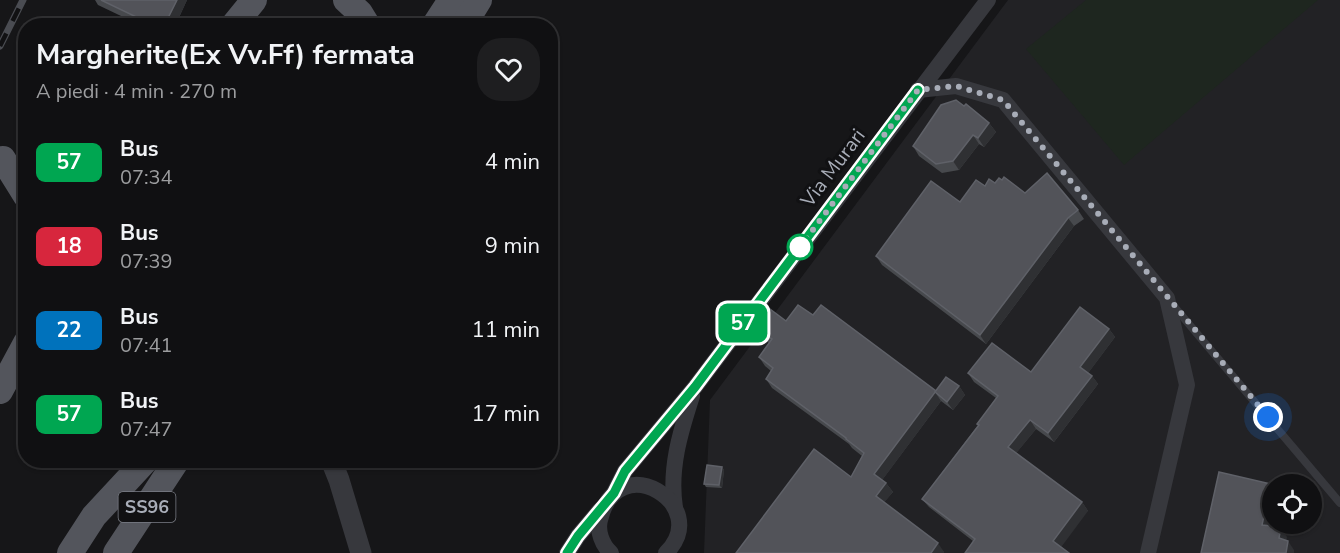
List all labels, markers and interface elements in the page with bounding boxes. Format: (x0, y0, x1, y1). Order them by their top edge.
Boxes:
text: Margherite(Ex Vv.Ff) fermata (36, 36, 415, 74)
button: heart (477, 38, 540, 101)
text: A piedi · 4 min · 270 m (36, 78, 237, 105)
street label: Via Murari (794, 123, 871, 214)
text: Bus (120, 134, 159, 164)
text: 4 min (485, 147, 540, 177)
text: 57 (56, 148, 82, 176)
text: 07:34 (120, 164, 173, 191)
text: Bus (120, 218, 159, 248)
text: 9 min (485, 231, 540, 261)
text: 18 (56, 232, 82, 260)
unlabelled marker (787, 234, 813, 260)
text: 07:39 (120, 248, 173, 275)
text: Bus (120, 302, 159, 332)
line badge: 57 (716, 304, 770, 342)
text: 57 (730, 309, 756, 337)
text: 11 min (472, 315, 540, 345)
text: 22 (56, 316, 82, 344)
text: 07:41 (120, 332, 173, 359)
text: Bus (120, 386, 159, 416)
text: 17 min (472, 399, 540, 429)
text: 57 (56, 400, 82, 428)
your location (1253, 402, 1283, 432)
text: 07:47 (120, 416, 173, 443)
map controls (1262, 474, 1322, 534)
button: locate (1262, 474, 1322, 534)
road number: SS96 (118, 492, 176, 522)

